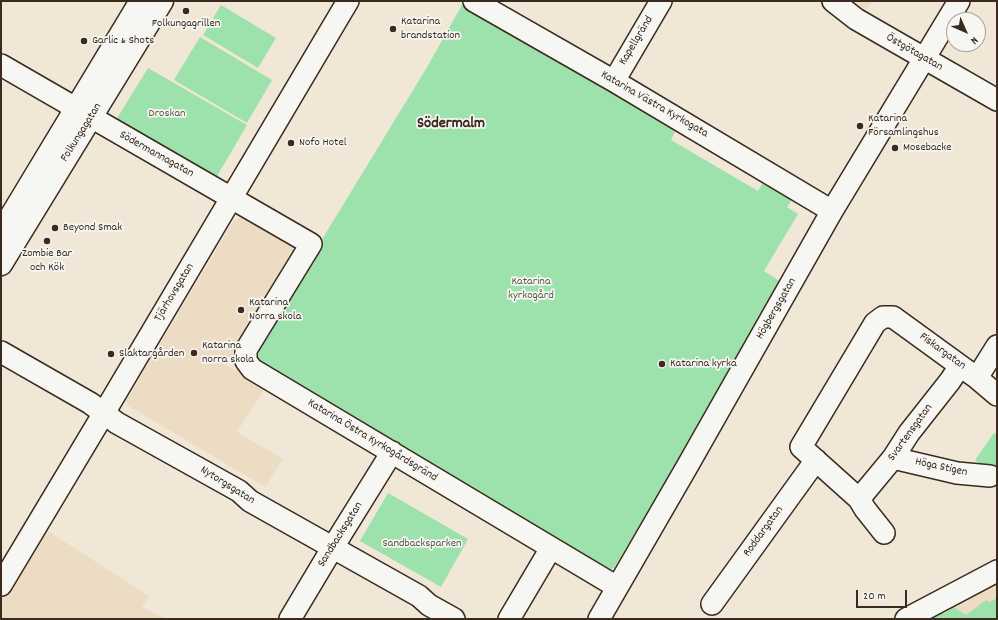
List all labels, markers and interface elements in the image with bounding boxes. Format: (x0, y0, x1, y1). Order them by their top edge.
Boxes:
marker: Folkungagrillen (181, 6, 191, 16)
north arrow (946, 12, 986, 52)
street label: Kapellgränd (617, 14, 657, 68)
place label: Katarina brandstation (401, 15, 460, 43)
place label: Folkungagrillen (152, 17, 220, 31)
marker: Katarina brandstation (388, 24, 398, 34)
street label: Östgötagatan (883, 31, 945, 75)
text: N (966, 32, 981, 47)
place label: Garlic & Shots (92, 34, 154, 48)
marker: Garlic & Shots (79, 36, 89, 46)
street label: Katarina Västra Kyrkogata (598, 68, 710, 142)
street label: Folkungagatan (58, 101, 106, 165)
park label: Droskan (148, 107, 186, 121)
place label: Katarina Församlingshus (868, 112, 939, 140)
district label: Södermalm (417, 115, 485, 135)
marker: Katarina Församlingshus (855, 121, 865, 131)
street label: Södermannagatan (116, 129, 196, 181)
place label: Nofo Hotel (299, 136, 347, 150)
marker: Nofo Hotel (286, 138, 296, 148)
place label: Mosebacke (903, 141, 952, 155)
marker: Mosebacke (890, 143, 900, 153)
place label: Beyond Smak (63, 221, 122, 235)
marker: Beyond Smak (50, 223, 60, 233)
marker: Zombie Bar och Kök (42, 236, 52, 246)
place label: Zombie Bar och Kök (22, 247, 72, 275)
street label: Tjärhovsgatan (152, 261, 198, 325)
park label: Katarina kyrkogård (508, 275, 554, 303)
street label: Högbergsgatan (754, 276, 800, 342)
place label: Katarina Norra skola (249, 296, 301, 324)
marker: Katarina Norra skola (236, 305, 246, 315)
street label: Fiskargatan (916, 330, 968, 374)
place label: Katarina norra skola (202, 339, 254, 367)
place label: Slaktargården (119, 347, 184, 361)
marker: Katarina norra skola (189, 348, 199, 358)
marker: Slaktargården (106, 349, 116, 359)
place label: Katarina kyrka (670, 357, 737, 371)
marker: Katarina kyrka (657, 359, 667, 369)
street label: Katarina Östra Kyrkogårdsgränd (304, 396, 440, 486)
street label: Svartensgatan (885, 402, 937, 464)
street label: Höga Stigen (914, 455, 968, 481)
street label: Nytorgsgatan (197, 464, 257, 508)
street label: Sandbacksgatan (315, 500, 367, 570)
street label: Roddargatan (741, 504, 787, 560)
park label: Sandbacksparken (382, 537, 462, 551)
scale bar (858, 582, 909, 608)
text: 20 m (863, 588, 886, 605)

